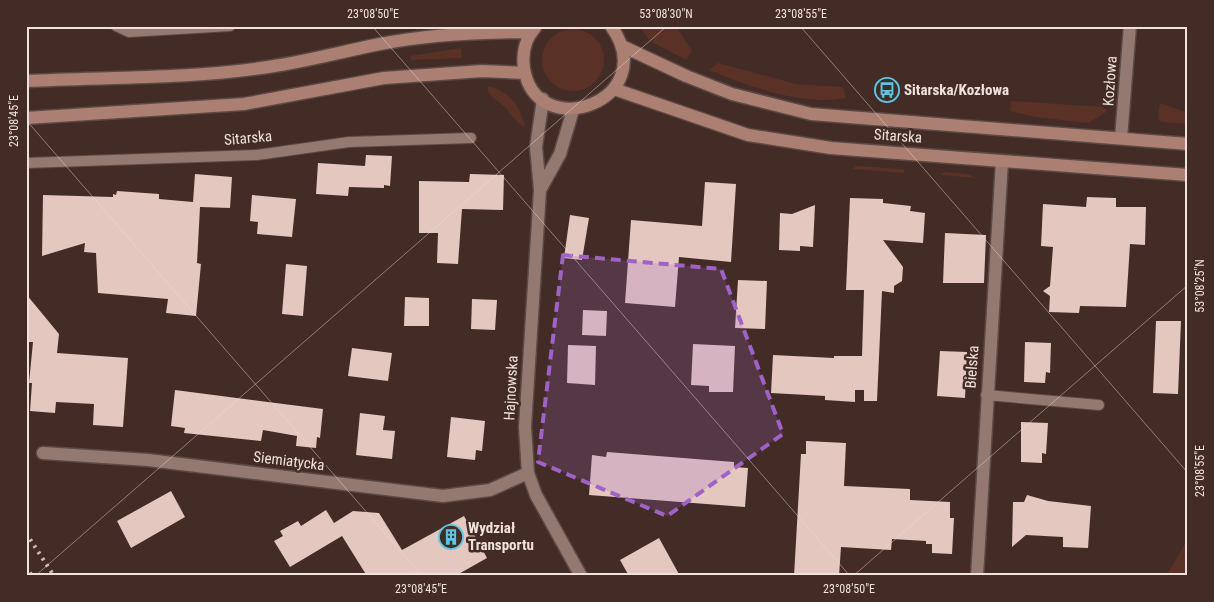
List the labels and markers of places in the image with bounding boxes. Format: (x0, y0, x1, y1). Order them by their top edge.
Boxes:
bus stop icon: Sitarska/Kozłowa (874, 77, 900, 103)
place label: Sitarska/Kozłowa (904, 81, 1009, 99)
place label: Wydział Transportu (468, 519, 534, 554)
building icon: Wydział Transportu (438, 524, 464, 550)

